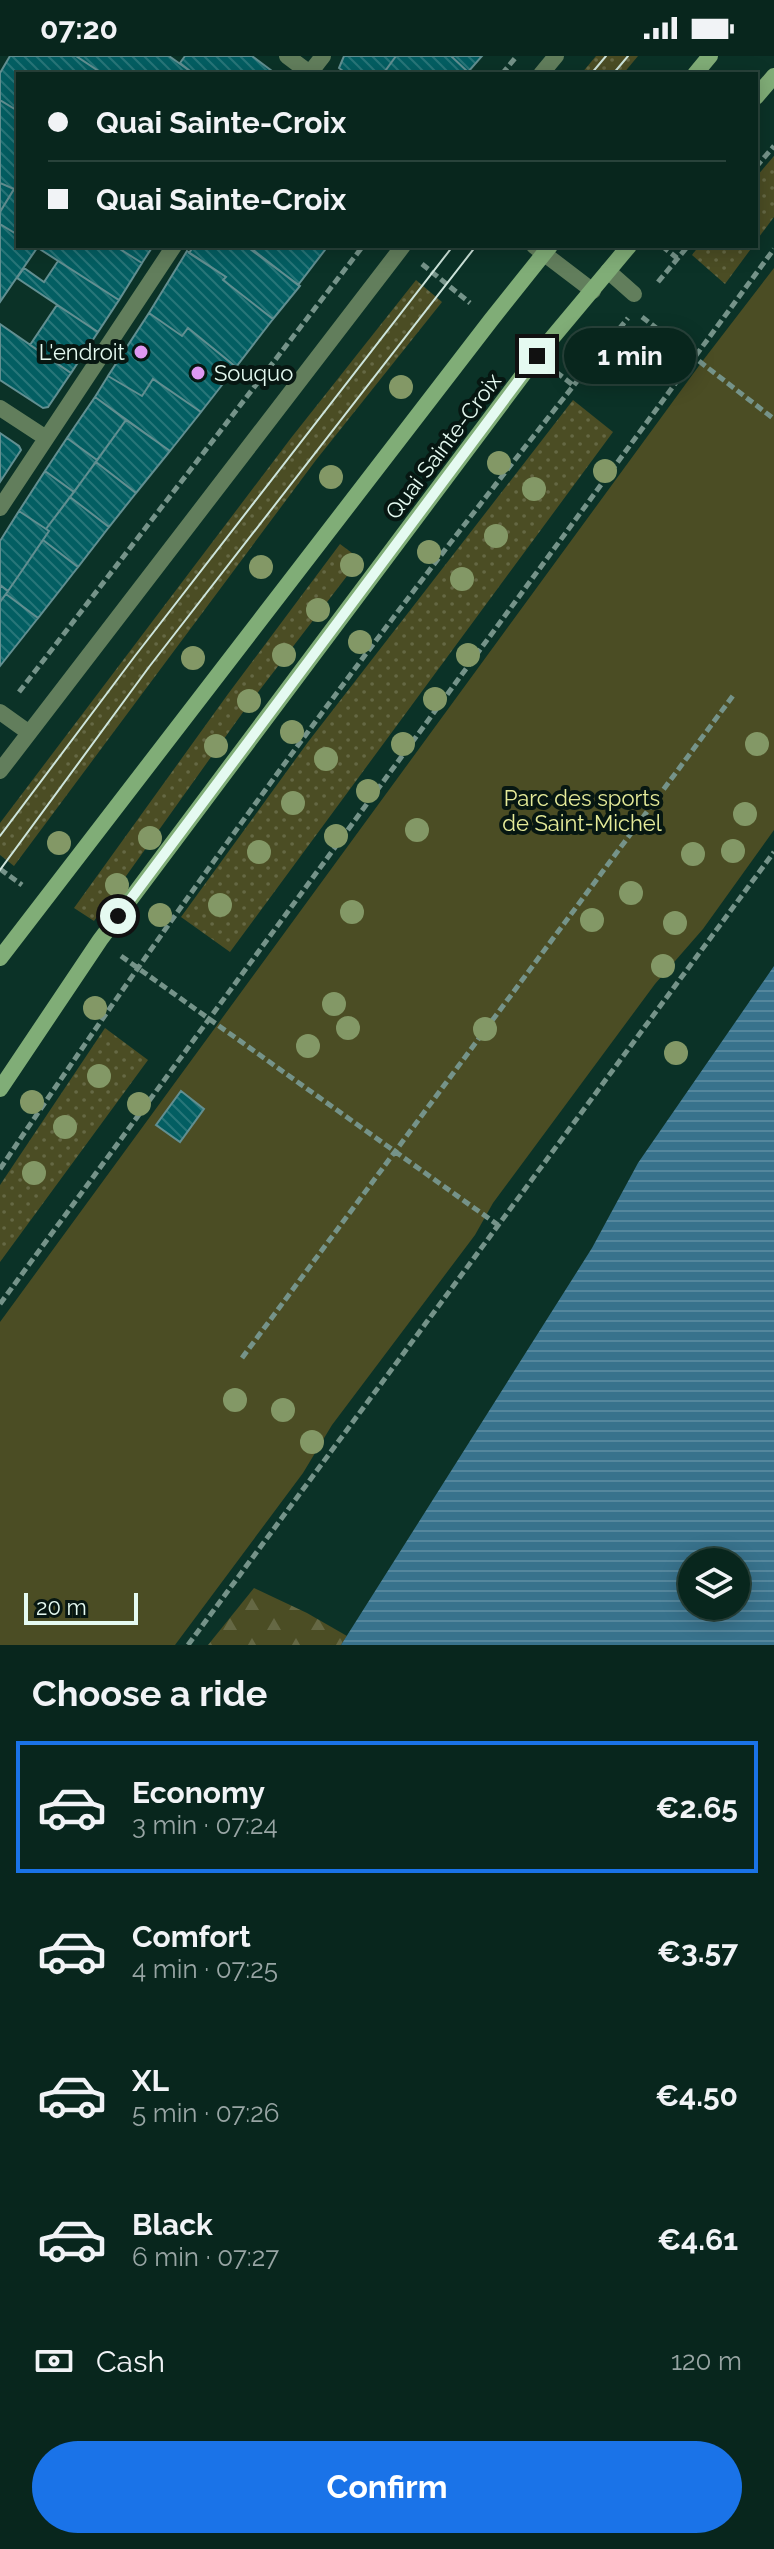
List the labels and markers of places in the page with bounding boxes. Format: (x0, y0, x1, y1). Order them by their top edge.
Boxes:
place label: L'endroit (39, 339, 126, 365)
marker: L'endroit (132, 343, 150, 361)
place label: Souquo (214, 360, 293, 386)
marker: Souquo (189, 364, 207, 382)

